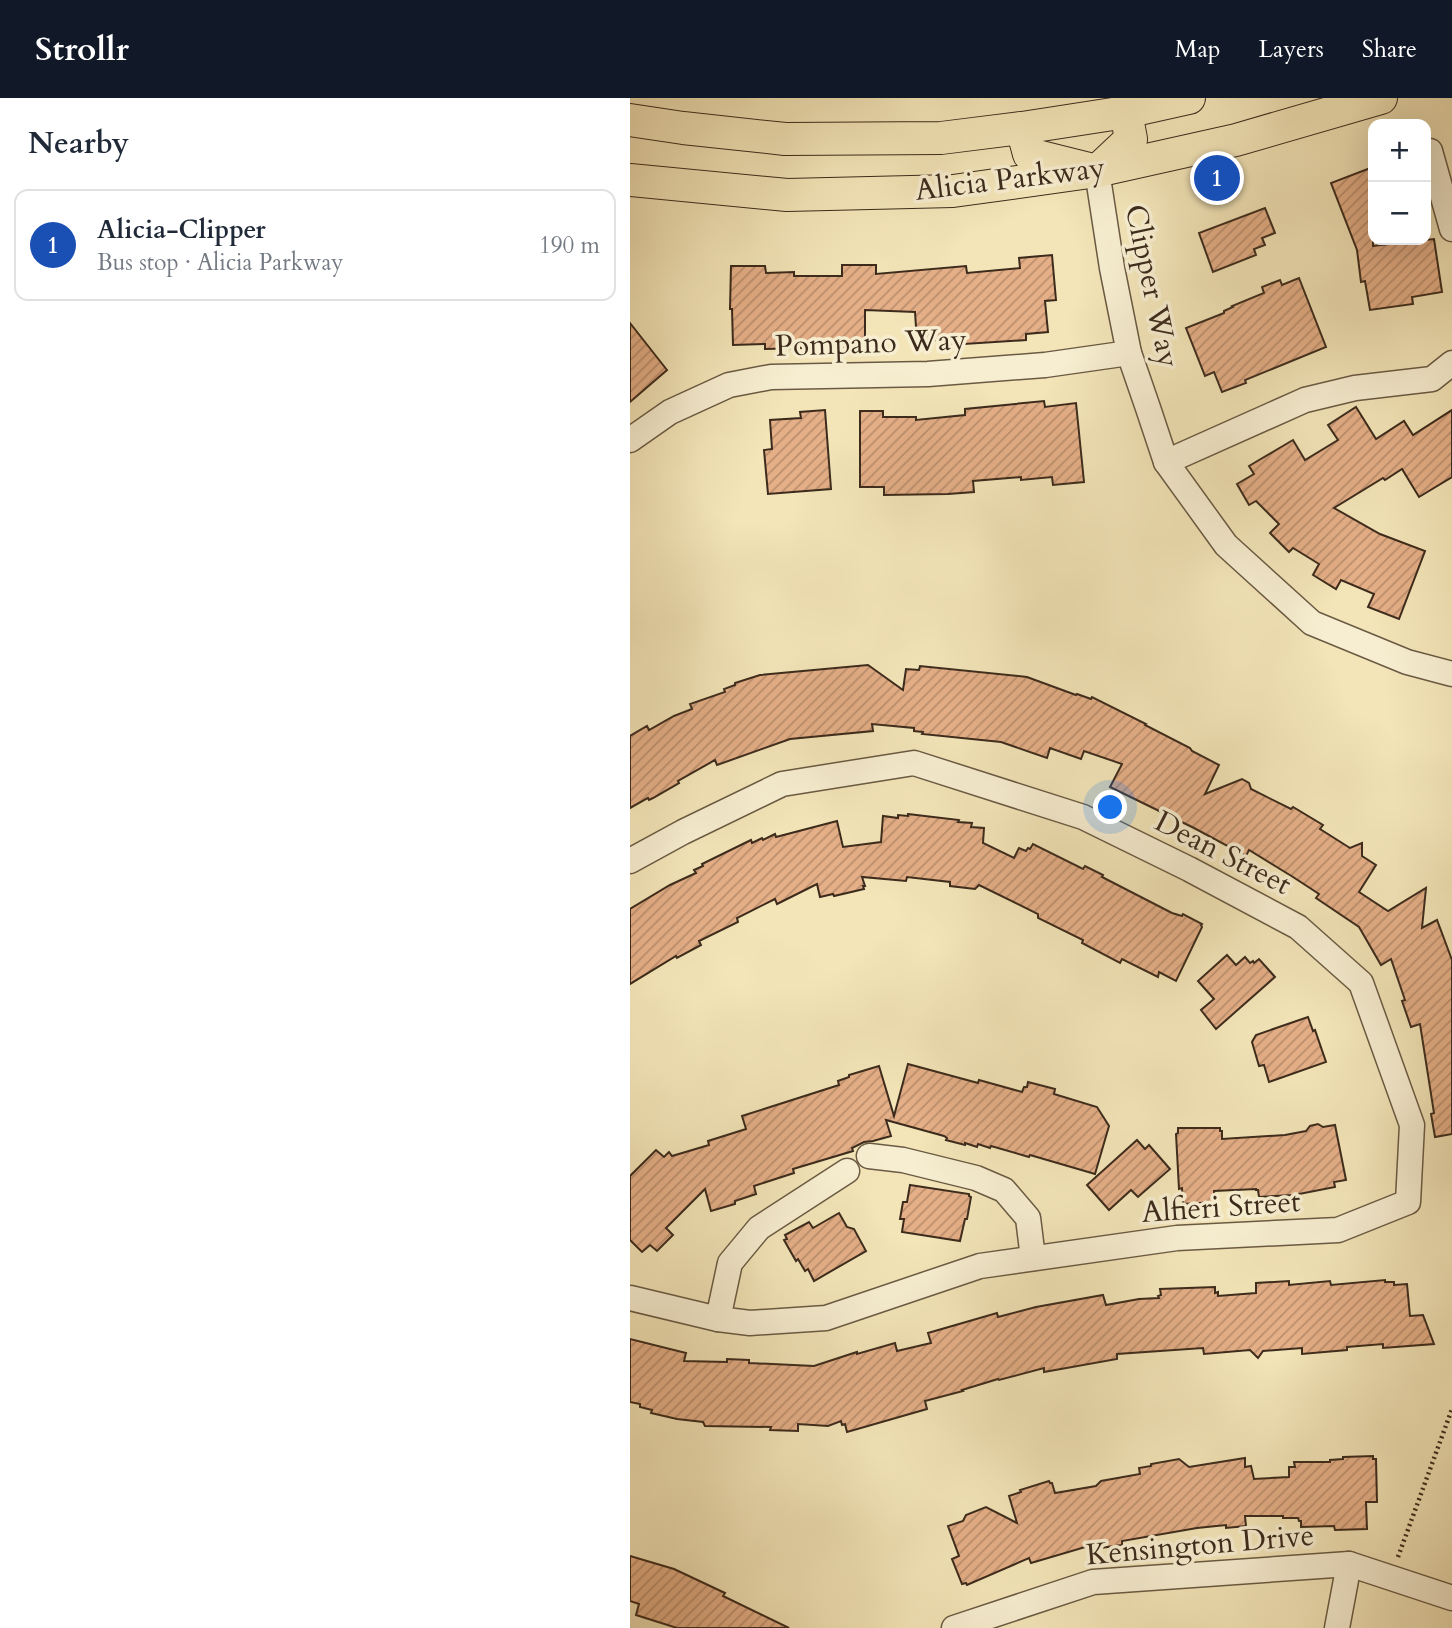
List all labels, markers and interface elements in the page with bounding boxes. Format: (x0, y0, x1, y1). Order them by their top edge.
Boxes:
text: Strollr (35, 27, 129, 72)
text: Map (1175, 33, 1221, 66)
text: Layers (1259, 33, 1324, 66)
text: Share (1362, 33, 1417, 66)
map controls (1368, 119, 1431, 245)
button: + (1368, 119, 1431, 182)
text: Nearby (28, 123, 129, 164)
street label: Alicia Parkway (913, 147, 1107, 211)
pin: 1 (1194, 152, 1240, 204)
button: − (1368, 182, 1431, 245)
street label: Clipper Way (1115, 201, 1189, 371)
text: Alicia-Clipper (97, 212, 266, 247)
text: 1 (47, 230, 59, 261)
text: 190 m (539, 230, 600, 261)
text: Bus stop · Alicia Parkway (97, 247, 343, 278)
street label: Pompano Way (775, 319, 968, 367)
your location (1093, 790, 1127, 824)
street label: Dean Street (1148, 801, 1299, 905)
street label: Alfieri Street (1140, 1181, 1302, 1233)
street label: Kensington Drive (1084, 1515, 1316, 1575)

